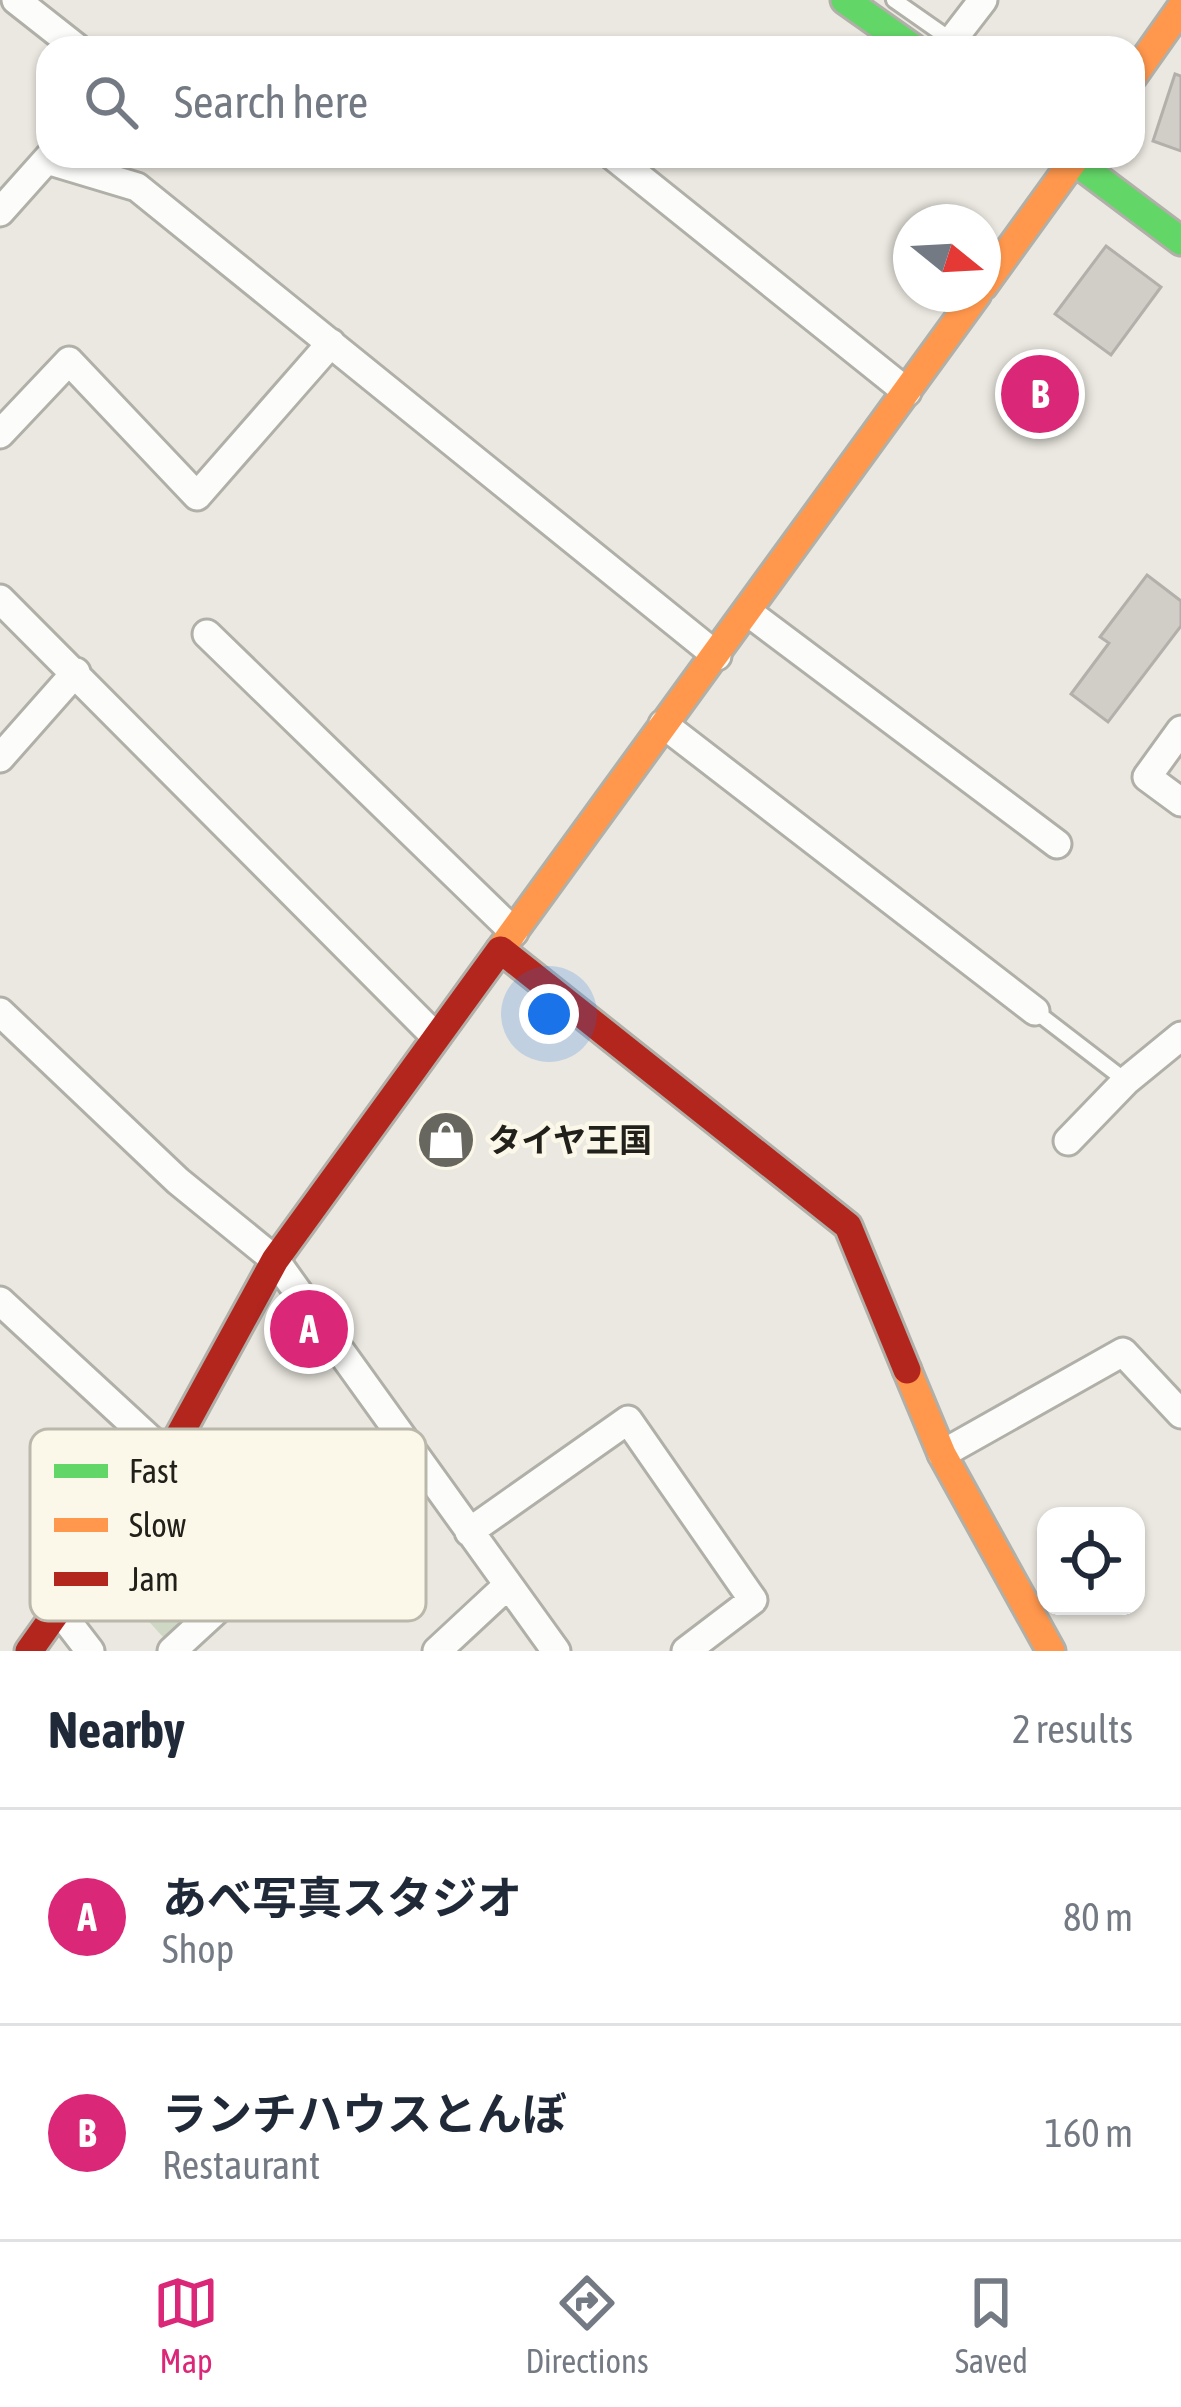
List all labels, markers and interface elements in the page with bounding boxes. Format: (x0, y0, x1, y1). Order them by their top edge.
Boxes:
search box (36, 36, 1145, 168)
icon: search (78, 69, 144, 135)
text: Search here (174, 76, 368, 128)
north arrow (893, 204, 1001, 312)
pin: B (1001, 349, 1079, 439)
your location (519, 984, 579, 1044)
shop icon: タイヤ王国 (415, 1109, 477, 1171)
place label: タイヤ王国 (488, 1121, 652, 1159)
pin: A (270, 1284, 348, 1374)
legend (30, 1429, 426, 1621)
text: Fast (129, 1452, 178, 1490)
text: Slow (129, 1506, 186, 1544)
map controls (1037, 1507, 1145, 1615)
button: locate (1037, 1507, 1145, 1615)
text: Jam (129, 1560, 179, 1598)
text: Nearby (48, 1700, 185, 1759)
text: 2 results (1012, 1707, 1133, 1751)
text: あべ写真スタジオ (162, 1872, 522, 1924)
text: A (77, 1895, 97, 1939)
text: 80 m (1063, 1895, 1133, 1939)
text: Shop (162, 1927, 234, 1971)
text: ランチハウスとんぼ (162, 2088, 567, 2140)
text: B (78, 2111, 96, 2155)
text: 160 m (1045, 2111, 1133, 2155)
text: Restaurant (162, 2143, 320, 2187)
tab: Map (153, 2270, 219, 2380)
tab: Directions (525, 2270, 649, 2380)
tab: Saved (955, 2270, 1028, 2380)

